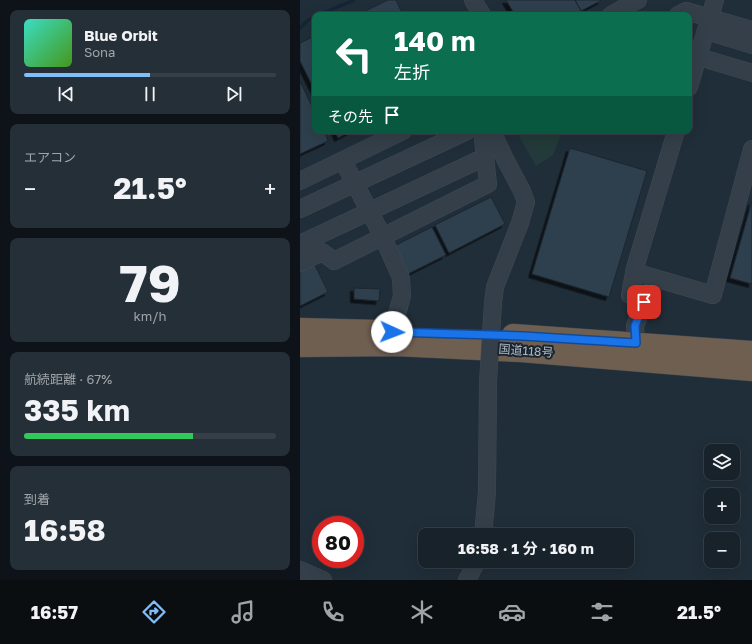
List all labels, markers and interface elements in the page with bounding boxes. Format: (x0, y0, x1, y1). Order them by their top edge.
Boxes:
text: 140 m (394, 24, 476, 57)
text: Blue Orbit (84, 26, 158, 44)
icon: left (328, 28, 380, 80)
text: Sona (84, 44, 115, 60)
text: 左折 (394, 61, 430, 83)
icon: previous (55, 83, 77, 105)
icon: pause (139, 83, 161, 105)
icon: next (223, 83, 245, 105)
icon: arrive (381, 104, 403, 126)
text: その先 (328, 107, 373, 125)
text: エアコン (24, 149, 76, 165)
text: 21.5° (113, 170, 187, 206)
text: − (24, 175, 36, 202)
text: + (264, 175, 276, 202)
text: 79 (119, 251, 181, 313)
pin (627, 285, 661, 319)
icon: arrive (633, 291, 655, 313)
text: km/h (133, 308, 167, 324)
position arrow (371, 311, 413, 353)
street label: 国道118号 (498, 341, 554, 360)
text: 航続距離 · 67% (24, 371, 112, 387)
text: 335 km (24, 392, 130, 428)
map controls (704, 444, 740, 568)
button: layers (704, 444, 740, 480)
button: + (704, 488, 740, 524)
text: 到着 (24, 491, 50, 507)
text: 16:58 (24, 512, 106, 548)
speed limit sign: 80 (312, 516, 364, 568)
button: − (704, 532, 740, 568)
text: 16:58 · 1 分 · 160 m (458, 539, 594, 557)
icon: directions (140, 598, 168, 626)
icon: music (229, 598, 257, 626)
icon: phone (319, 598, 347, 626)
icon: climate (408, 598, 436, 626)
icon: car (498, 598, 526, 626)
icon: filters (588, 598, 616, 626)
text: 16:57 (31, 601, 78, 623)
text: 21.5° (677, 601, 721, 623)

